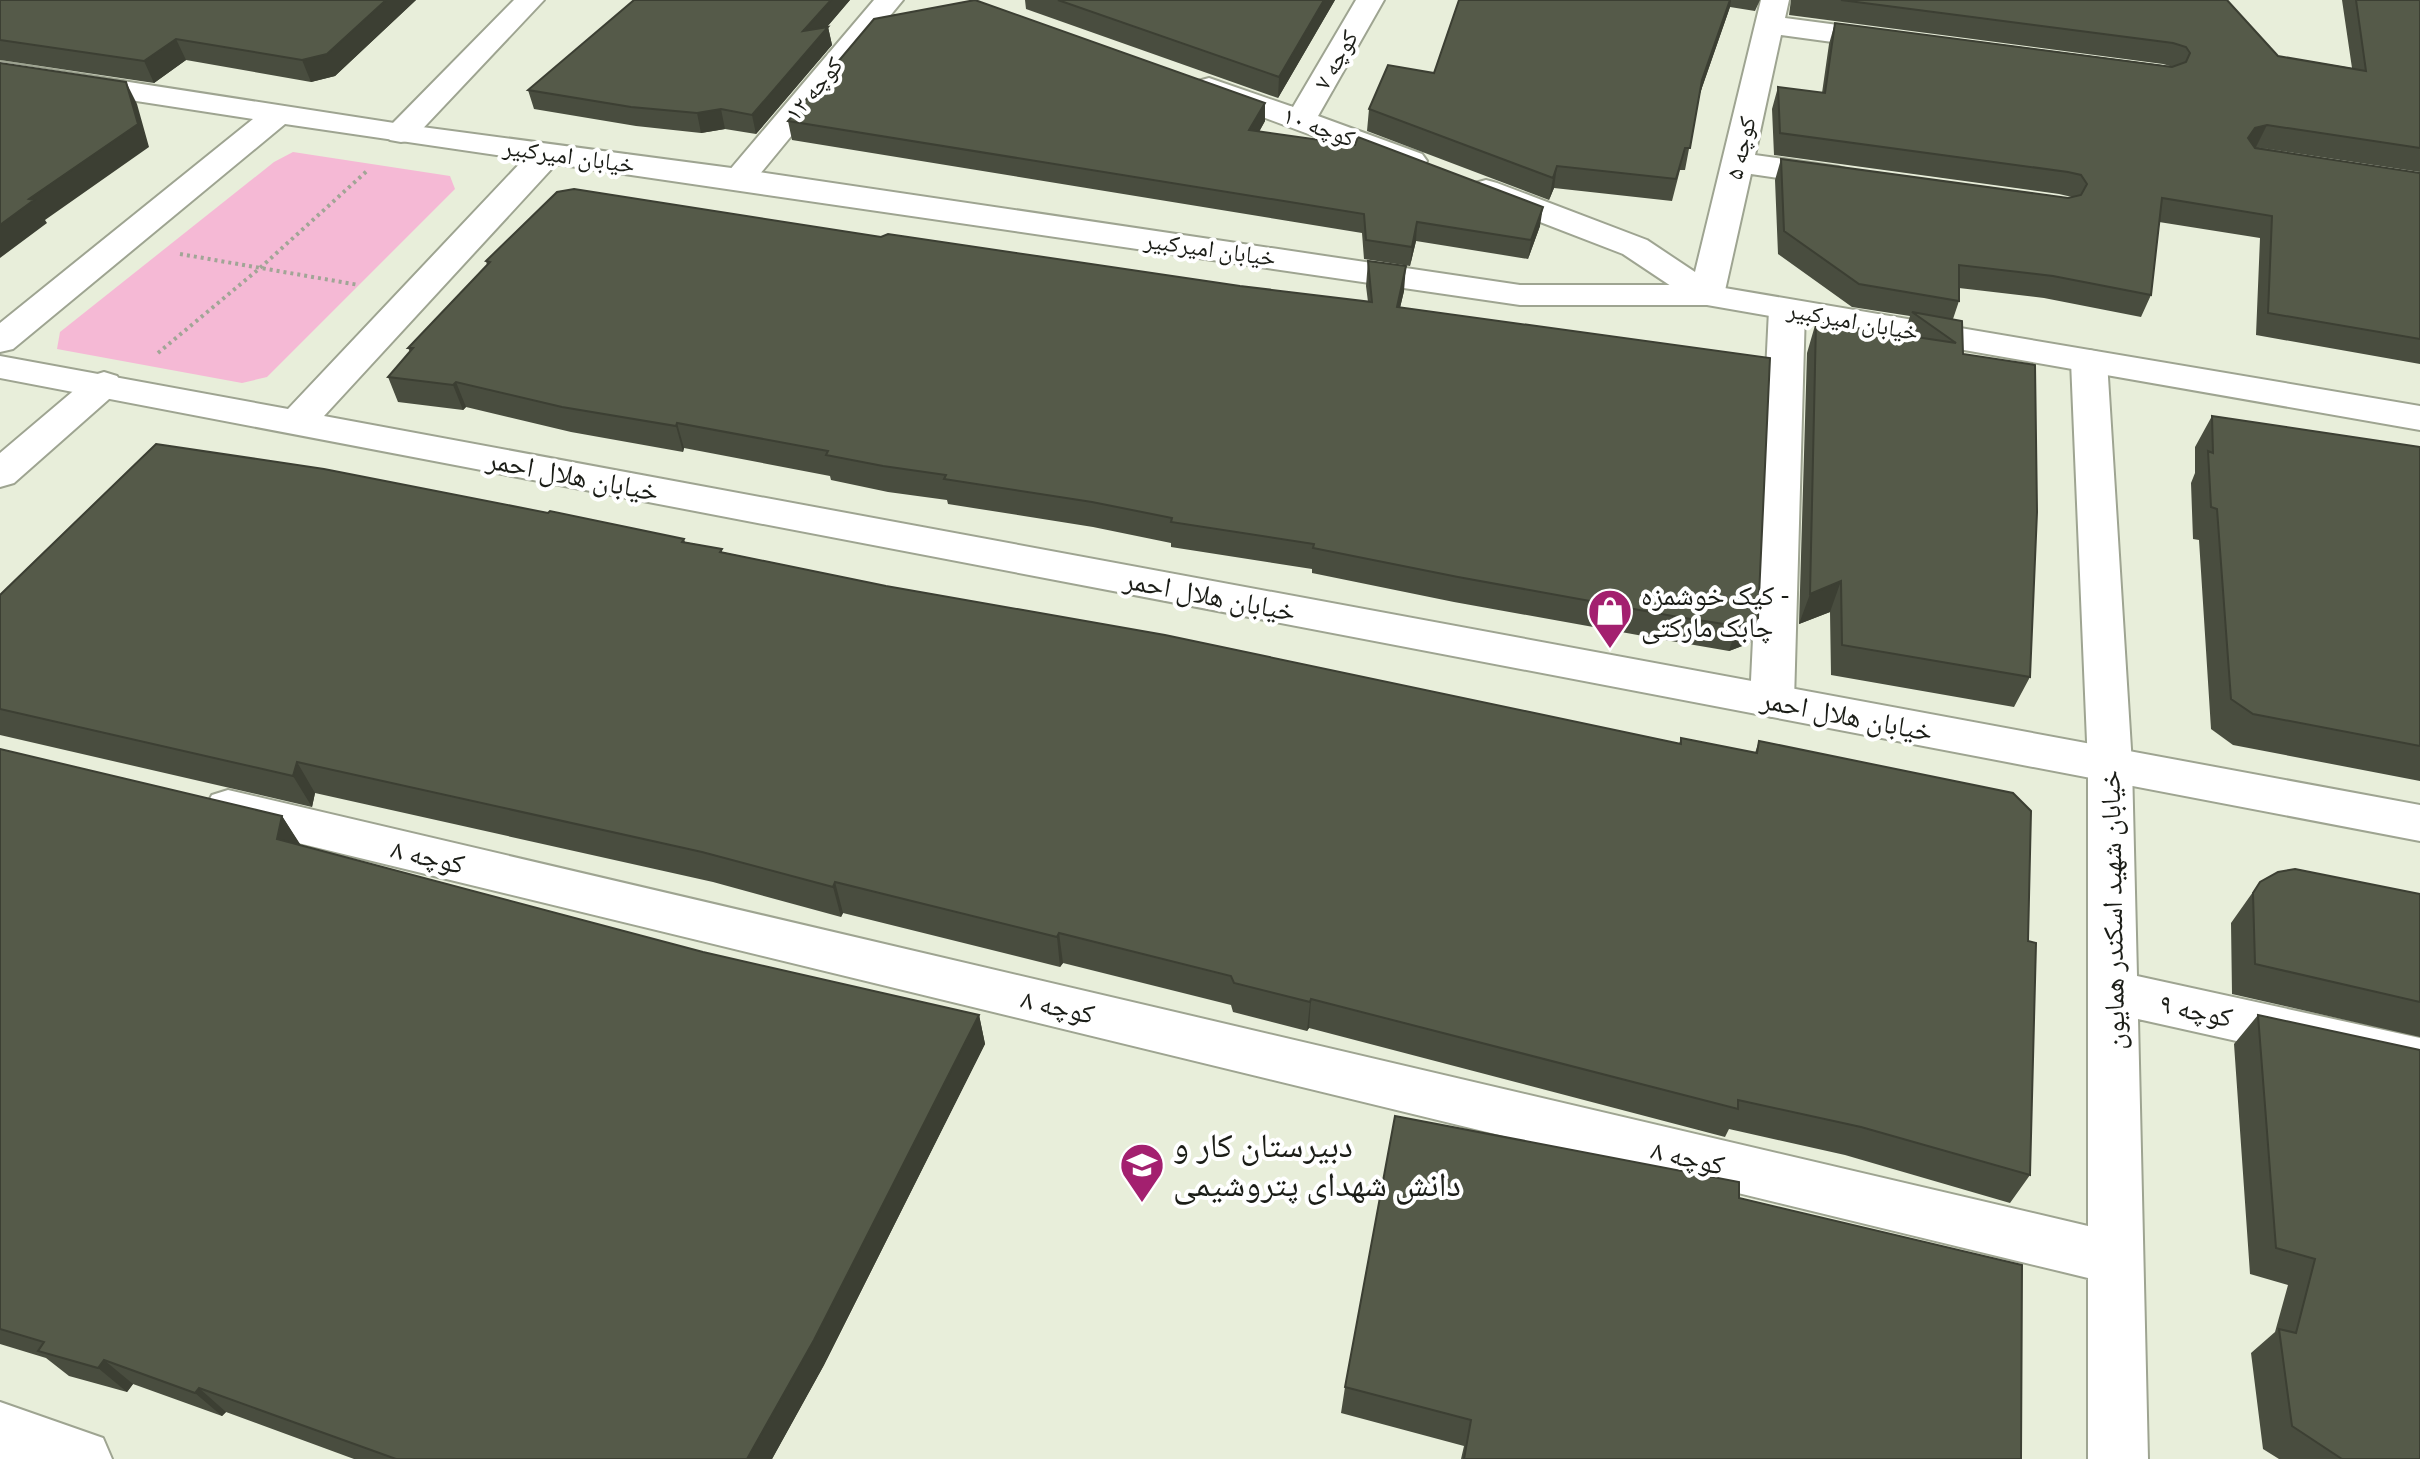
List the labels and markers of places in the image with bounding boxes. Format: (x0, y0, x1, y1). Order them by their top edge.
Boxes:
place label: کیک خوشمزه - چابک مارکتی (1641, 579, 1789, 645)
shop icon: کیک خوشمزه - چابک مارکتی (1586, 587, 1634, 650)
place label: دبیرستان کار و دانش شهدای پتروشیمی (1173, 1125, 1461, 1205)
school or university icon: دبیرستان کار و دانش شهدای پتروشیمی (1118, 1141, 1166, 1204)

